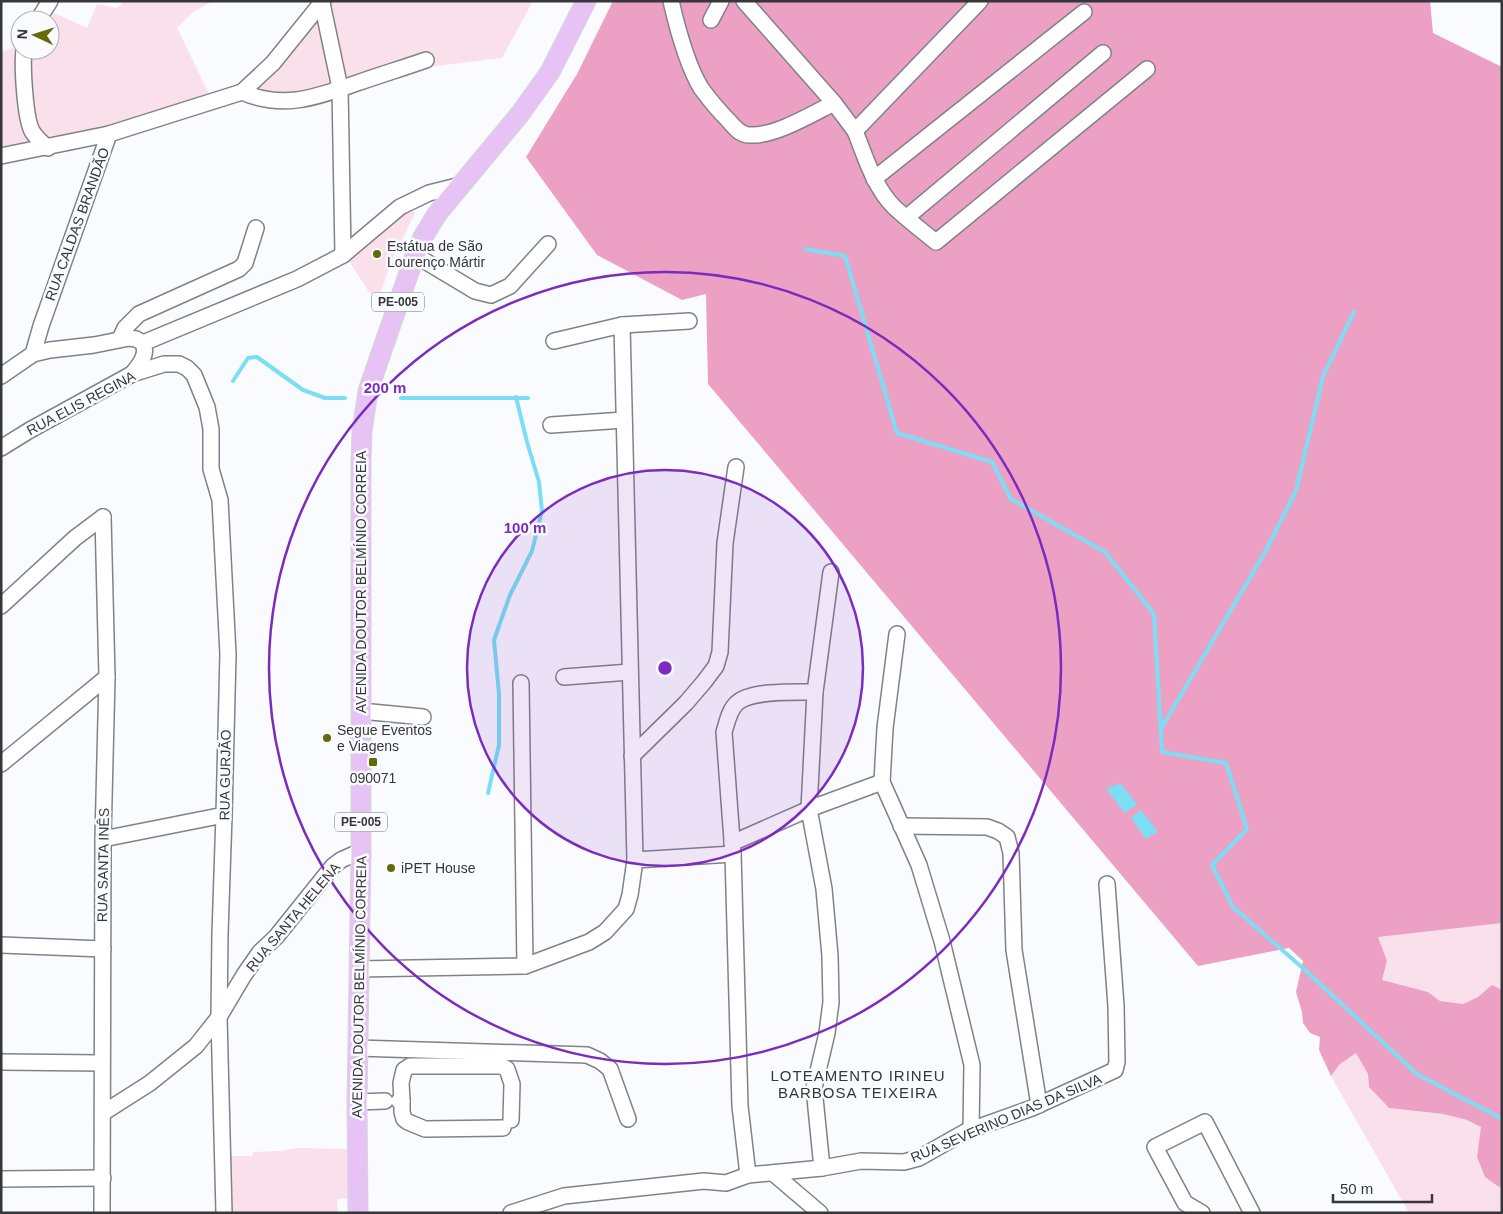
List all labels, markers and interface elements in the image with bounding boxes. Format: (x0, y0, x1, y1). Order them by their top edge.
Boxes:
north arrow (10, 10, 60, 60)
text: N (14, 28, 30, 40)
street label: RUA CALDAS BRANDÃO (42, 145, 112, 303)
place label: Estátua de São Lourenço Mártir (387, 238, 485, 270)
marker: Estátua de São Lourenço Mártir (371, 248, 383, 260)
road number: PE-005 (372, 292, 424, 312)
street label: RUA ELIS REGINA (24, 367, 139, 438)
text: 200 m (364, 379, 406, 396)
street label: AVENIDA DOUTOR BELMÍNIO CORREIA (353, 450, 369, 713)
text: 100 m (504, 519, 546, 536)
centre of rings (656, 659, 674, 677)
place label: Segue Eventos e Viagens (337, 722, 432, 754)
street label: RUA GURJÃO (216, 729, 234, 821)
marker: Segue Eventos e Viagens (321, 732, 333, 744)
marker: 090071 (367, 756, 379, 768)
place label: 090071 (350, 770, 397, 786)
street label: RUA SANTA INÊS (94, 808, 112, 922)
road number: PE-005 (335, 812, 387, 832)
street label: AVENIDA DOUTOR BELMÍNIO CORREIA (349, 855, 369, 1118)
street label: RUA SANTA HELENA (243, 859, 344, 975)
place label: iPET House (401, 860, 476, 876)
marker: iPET House (385, 862, 397, 874)
district label: LOTEAMENTO IRINEU BARBOSA TEIXEIRA (770, 1067, 946, 1101)
street label: RUA SEVERINO DIAS DA SILVA (908, 1070, 1104, 1166)
scale bar (1333, 1172, 1432, 1204)
text: 50 m (1340, 1180, 1373, 1197)

